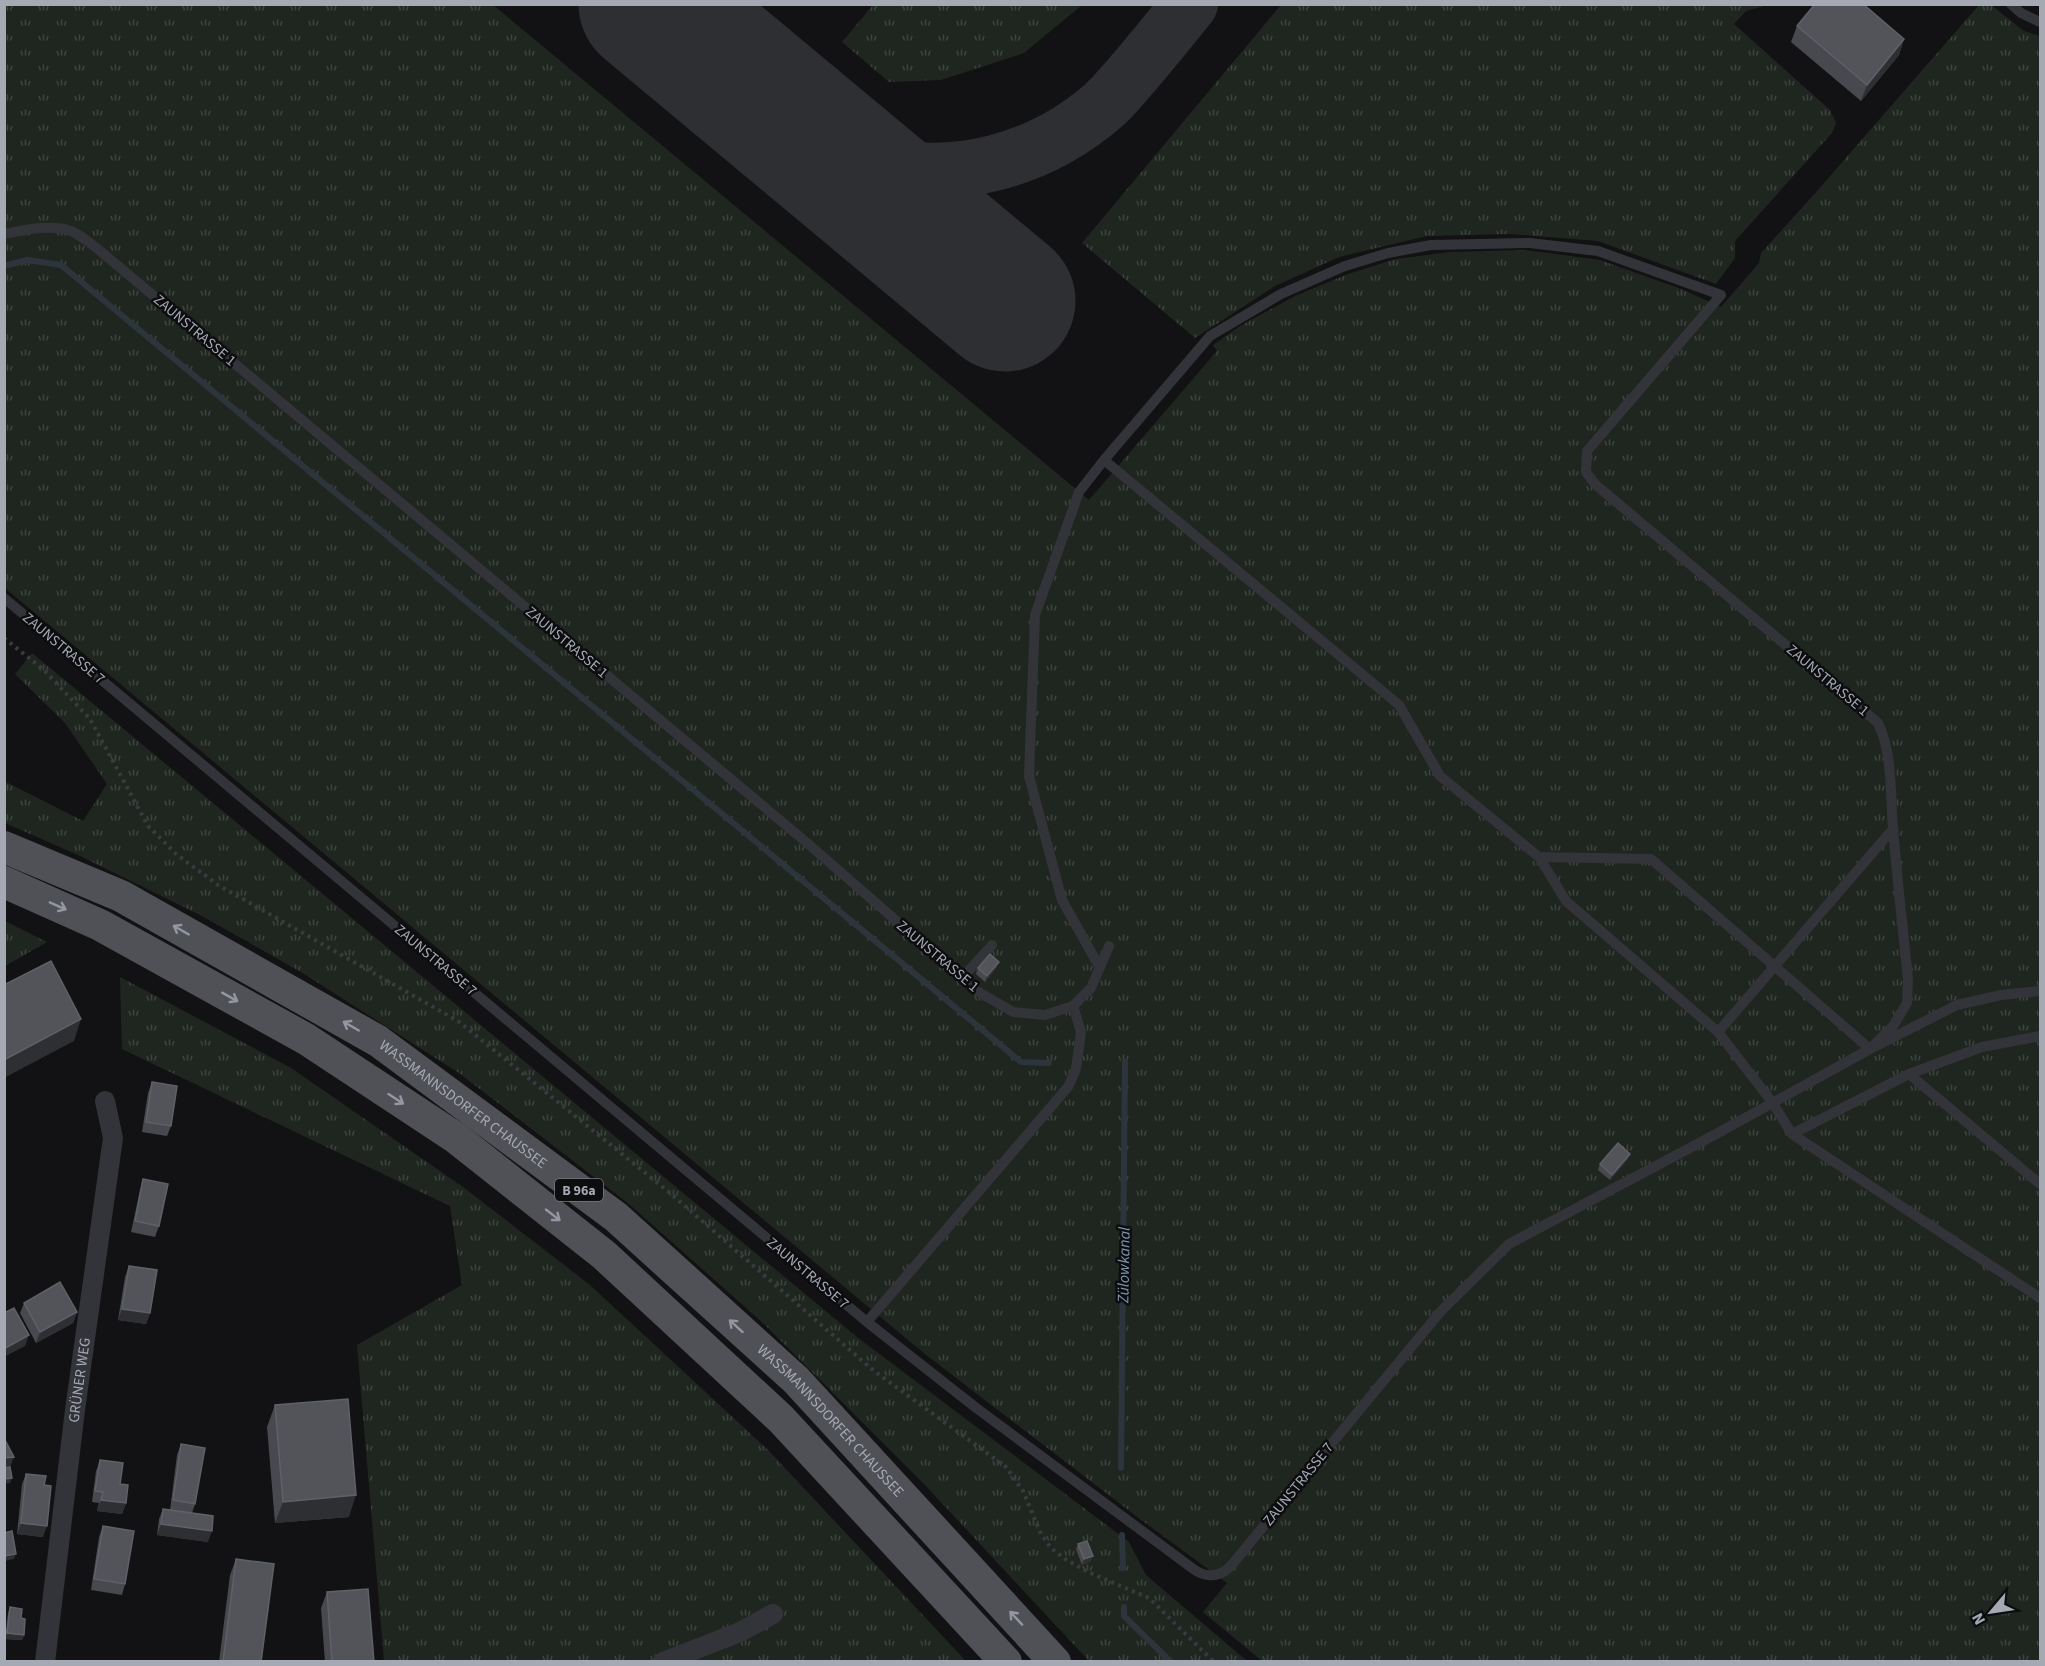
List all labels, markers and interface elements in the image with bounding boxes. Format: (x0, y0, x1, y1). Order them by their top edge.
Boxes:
street label: ZAUNSTRASSE 1 (149, 290, 240, 371)
street label: ZAUNSTRASSE 1 (521, 602, 612, 683)
street label: ZAUNSTRASSE 7 (18, 608, 109, 689)
street label: ZAUNSTRASSE 1 (1782, 640, 1873, 721)
one-way arrow (48, 901, 67, 912)
street label: ZAUNSTRASSE 1 (892, 916, 983, 997)
street label: ZAUNSTRASSE 7 (390, 920, 481, 1001)
one-way arrow (173, 924, 190, 936)
one-way arrow (221, 991, 238, 1003)
one-way arrow (343, 1020, 360, 1032)
street label: WASSMANNSDORFER CHAUSSEE (375, 1035, 551, 1174)
one-way arrow (387, 1093, 404, 1105)
road number: B 96a (555, 1179, 603, 1201)
one-way arrow (545, 1208, 561, 1221)
water label: Zülowkanal (1112, 1227, 1136, 1304)
street label: ZAUNSTRASSE 7 (762, 1233, 853, 1314)
one-way arrow (729, 1319, 744, 1333)
street label: GRÜNER WEG (64, 1336, 96, 1424)
street label: WASSMANNSDORFER CHAUSSEE (752, 1340, 909, 1502)
street label: ZAUNSTRASSE 7 (1258, 1438, 1339, 1530)
north arrow (1961, 1582, 2021, 1642)
text: N (1967, 1609, 1991, 1629)
one-way arrow (1009, 1611, 1023, 1626)

